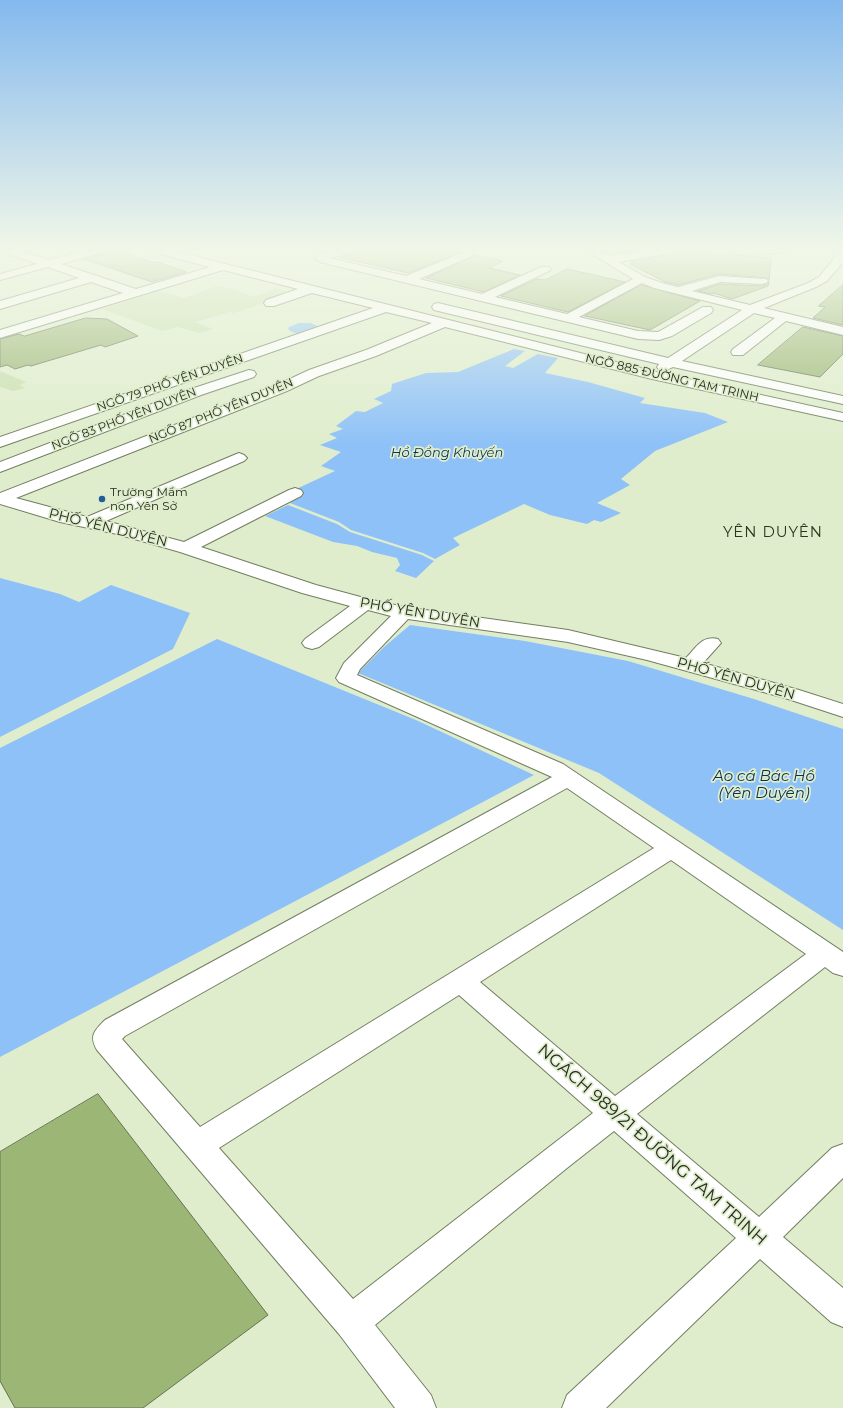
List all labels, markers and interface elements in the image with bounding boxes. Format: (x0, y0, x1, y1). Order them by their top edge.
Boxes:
street label: NGÕ 79 PHỐ YÊN DUYÊN (95, 351, 245, 415)
street label: NGÕ 885 ĐƯỜNG TAM TRINH (584, 351, 760, 405)
street label: NGÕ 87 PHỐ YÊN DUYÊN (147, 375, 295, 447)
street label: NGÕ 83 PHỐ YÊN DUYÊN (49, 385, 199, 453)
water label: Hồ Đồng Khuyến (391, 445, 503, 461)
place label: Trường Mầm non Yên Sở (110, 485, 188, 513)
marker: Trường Mầm non Yên Sở (97, 494, 107, 504)
street label: PHỐ YÊN DUYÊN (47, 505, 169, 551)
district label: YÊN DUYÊN (723, 524, 823, 542)
street label: PHỐ YÊN DUYÊN (359, 594, 481, 632)
street label: PHỐ YÊN DUYÊN (675, 654, 797, 704)
water label: Ao cá Bác Hồ (Yên Duyên) (713, 768, 815, 803)
street label: NGÁCH 989/21 ĐƯỜNG TAM TRINH (533, 1040, 771, 1250)

